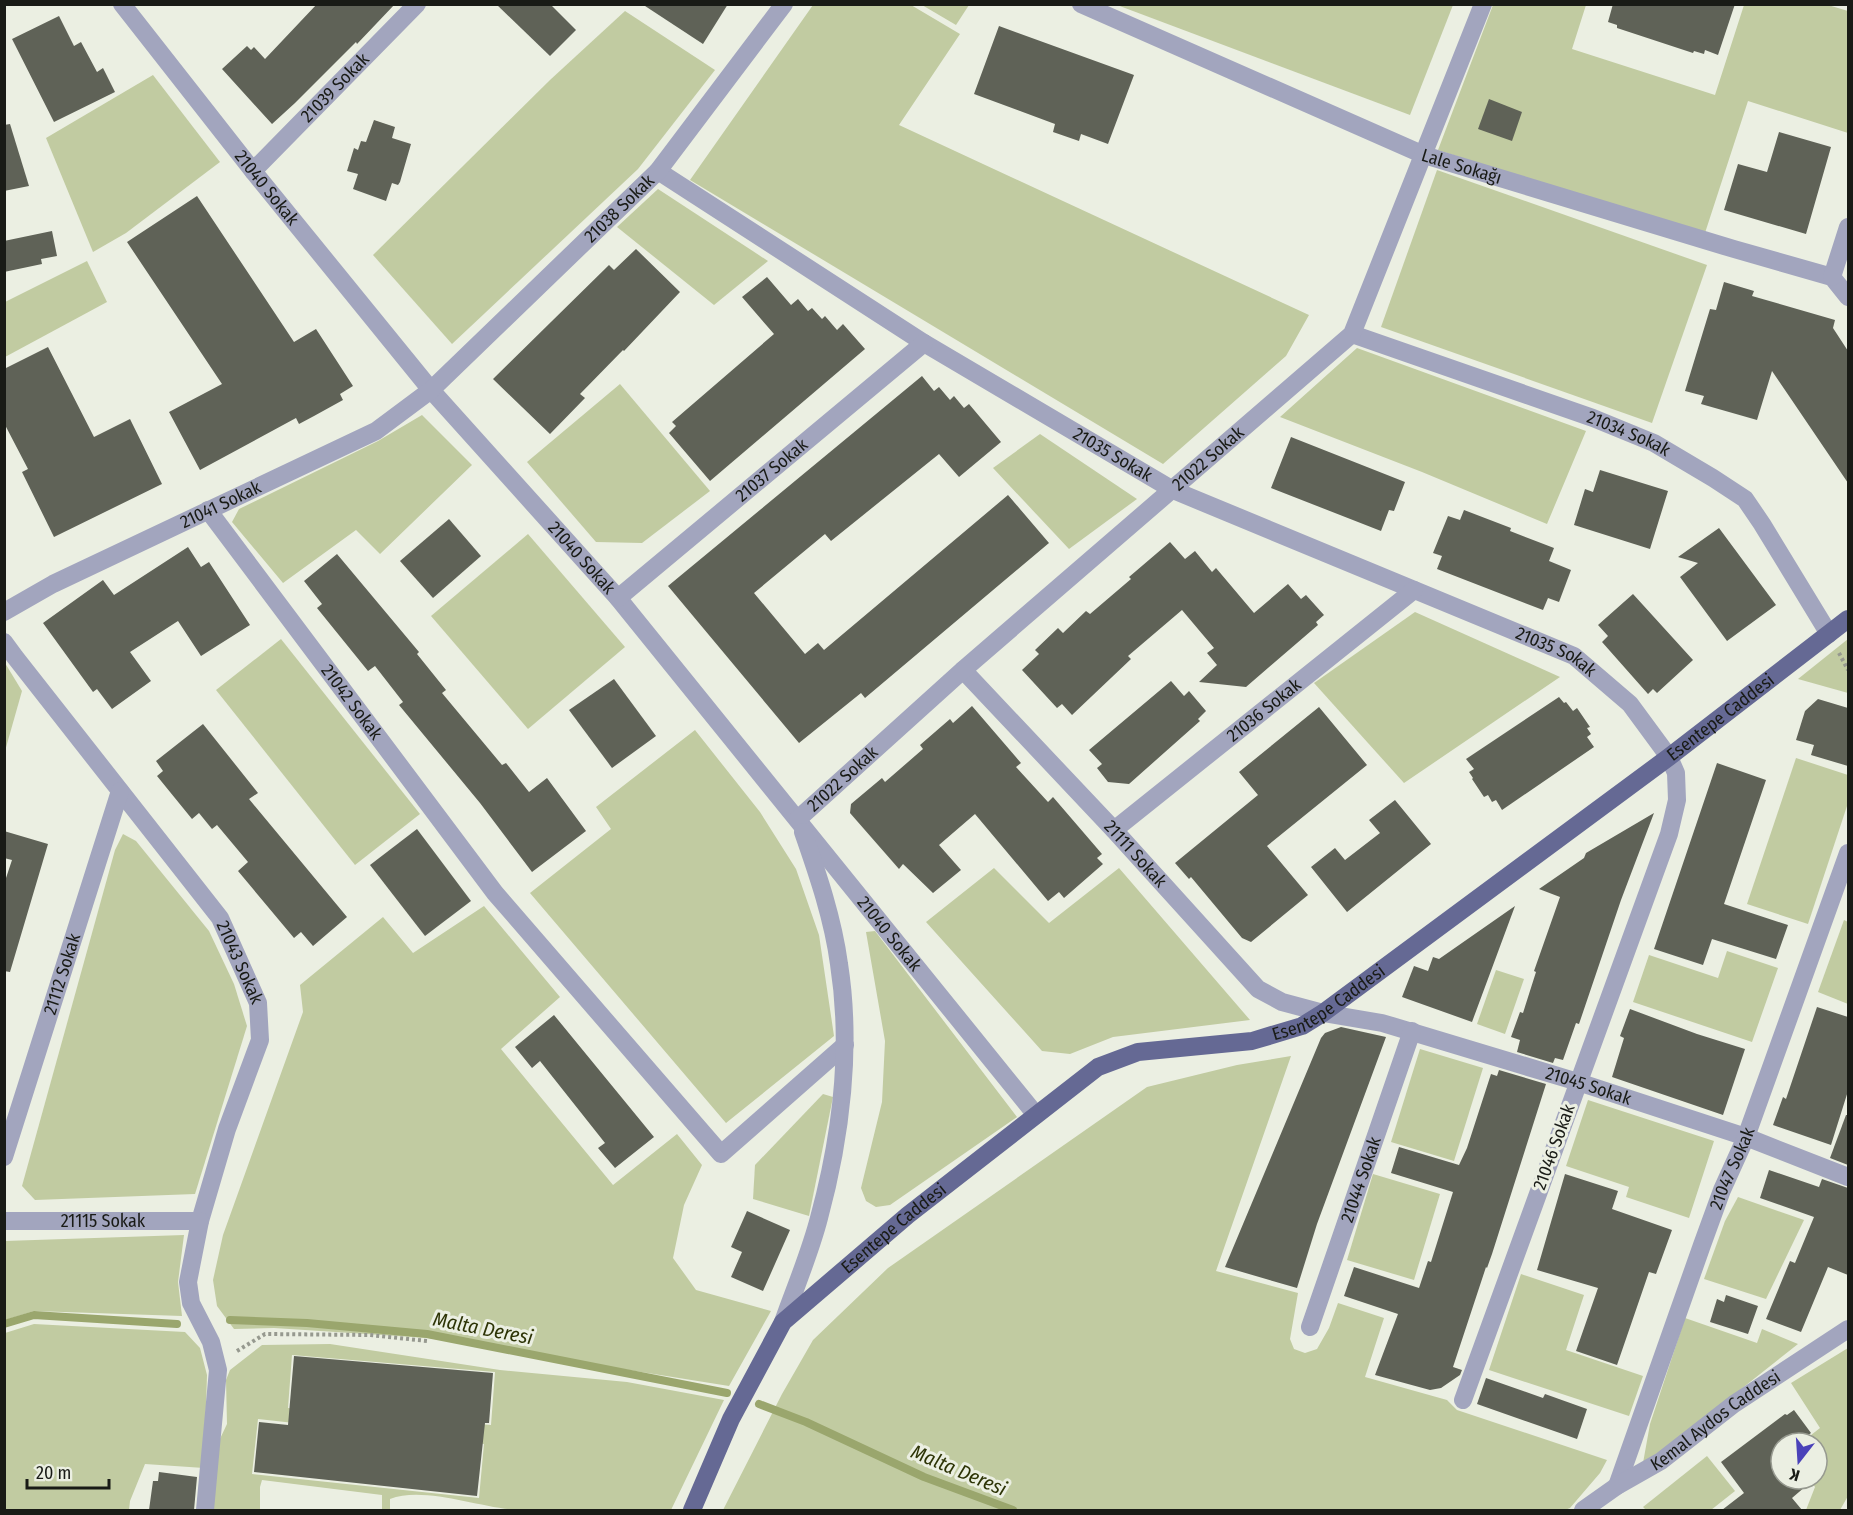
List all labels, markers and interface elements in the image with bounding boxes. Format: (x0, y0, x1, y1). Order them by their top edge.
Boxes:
street label: 21039 Sokak (296, 48, 374, 127)
street label: Lale Sokağı (1419, 144, 1504, 189)
street label: 21040 Sokak (230, 146, 304, 230)
street label: 21038 Sokak (580, 169, 659, 247)
street label: 21034 Sokak (1584, 406, 1675, 462)
street label: 21022 Sokak (1168, 421, 1249, 495)
street label: 21035 Sokak (1069, 423, 1157, 487)
street label: 21037 Sokak (731, 433, 813, 506)
street label: 21041 Sokak (177, 476, 265, 533)
street label: 21040 Sokak (543, 517, 620, 599)
street label: 21035 Sokak (1513, 622, 1601, 682)
street label: 21042 Sokak (317, 660, 388, 745)
street label: Esentepe Caddesi (1662, 669, 1779, 766)
street label: 21036 Sokak (1222, 673, 1306, 746)
street label: 21022 Sokak (803, 741, 883, 816)
street label: 21111 Sokak (1100, 816, 1172, 892)
street label: 21040 Sokak (853, 892, 927, 976)
street label: 21043 Sokak (212, 917, 268, 1008)
street label: 21112 Sokak (39, 930, 85, 1017)
street label: Esentepe Caddesi (1269, 960, 1389, 1045)
street label: 21045 Sokak (1543, 1062, 1635, 1110)
street label: 21046 Sokak (1528, 1101, 1580, 1193)
street label: 21047 Sokak (1705, 1124, 1760, 1212)
street label: 21044 Sokak (1336, 1133, 1386, 1225)
street label: Esentepe Caddesi (837, 1178, 951, 1278)
street label: 21115 Sokak (61, 1210, 146, 1232)
water label: Malta Deresi (431, 1307, 535, 1349)
street label: Kemal Aydos Caddesi (1647, 1365, 1785, 1476)
north arrow (1769, 1431, 1829, 1491)
water label: Malta Deresi (908, 1439, 1010, 1501)
scale bar (27, 1452, 110, 1490)
text: 20 m (36, 1462, 71, 1484)
text: K (1787, 1464, 1802, 1485)

